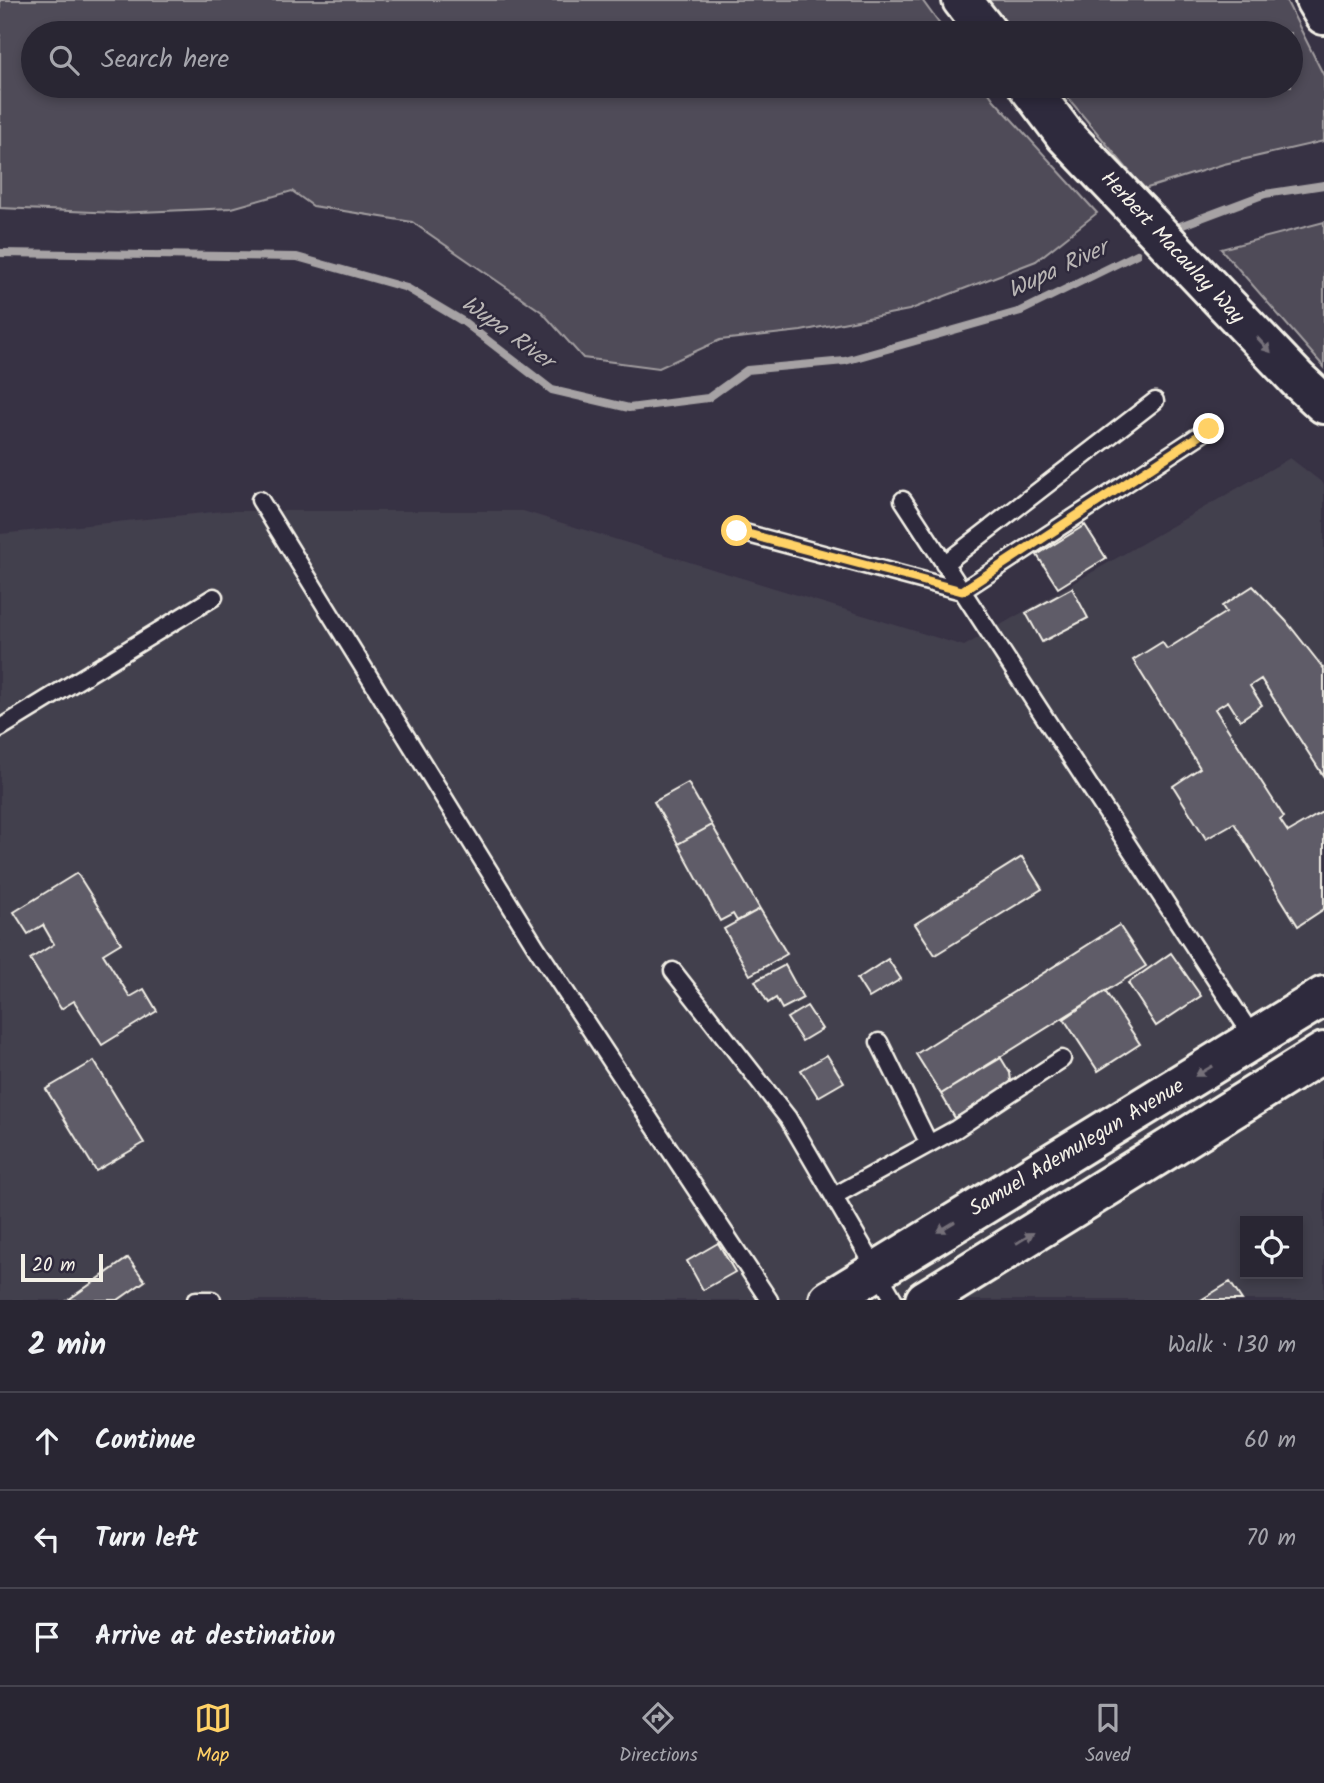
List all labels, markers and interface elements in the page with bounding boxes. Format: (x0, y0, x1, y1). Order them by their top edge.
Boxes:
search box (21, 21, 1303, 98)
text: Search here (101, 39, 229, 81)
icon: search (45, 41, 83, 79)
street label: Herbert Macaulay Way (1092, 164, 1252, 332)
water label: Wupa River (1002, 229, 1118, 309)
water label: Wupa River (453, 287, 564, 381)
one-way arrow (1256, 336, 1272, 353)
route end (1193, 413, 1224, 444)
route start (721, 515, 752, 546)
one-way arrow (1194, 1065, 1213, 1077)
street label: Samuel Ademulegun Avenue (963, 1070, 1192, 1226)
map controls (1240, 1216, 1303, 1279)
button: locate (1240, 1216, 1303, 1279)
one-way arrow (937, 1221, 956, 1234)
one-way arrow (1015, 1232, 1035, 1245)
scale bar (21, 1251, 103, 1283)
text: 20 m (32, 1251, 75, 1281)
text: 2 min (28, 1322, 106, 1370)
text: Walk · 130 m (1168, 1328, 1296, 1364)
text: Continue (95, 1420, 196, 1462)
icon: ahead (28, 1422, 66, 1460)
text: 60 m (1244, 1423, 1296, 1459)
text: Turn left (95, 1518, 198, 1560)
icon: left (28, 1520, 66, 1558)
text: 70 m (1246, 1521, 1296, 1557)
text: Arrive at destination (95, 1616, 335, 1658)
icon: arrive (28, 1618, 66, 1656)
tab: Map (194, 1699, 232, 1771)
tab: Directions (619, 1699, 698, 1771)
tab: Saved (1085, 1699, 1130, 1771)

